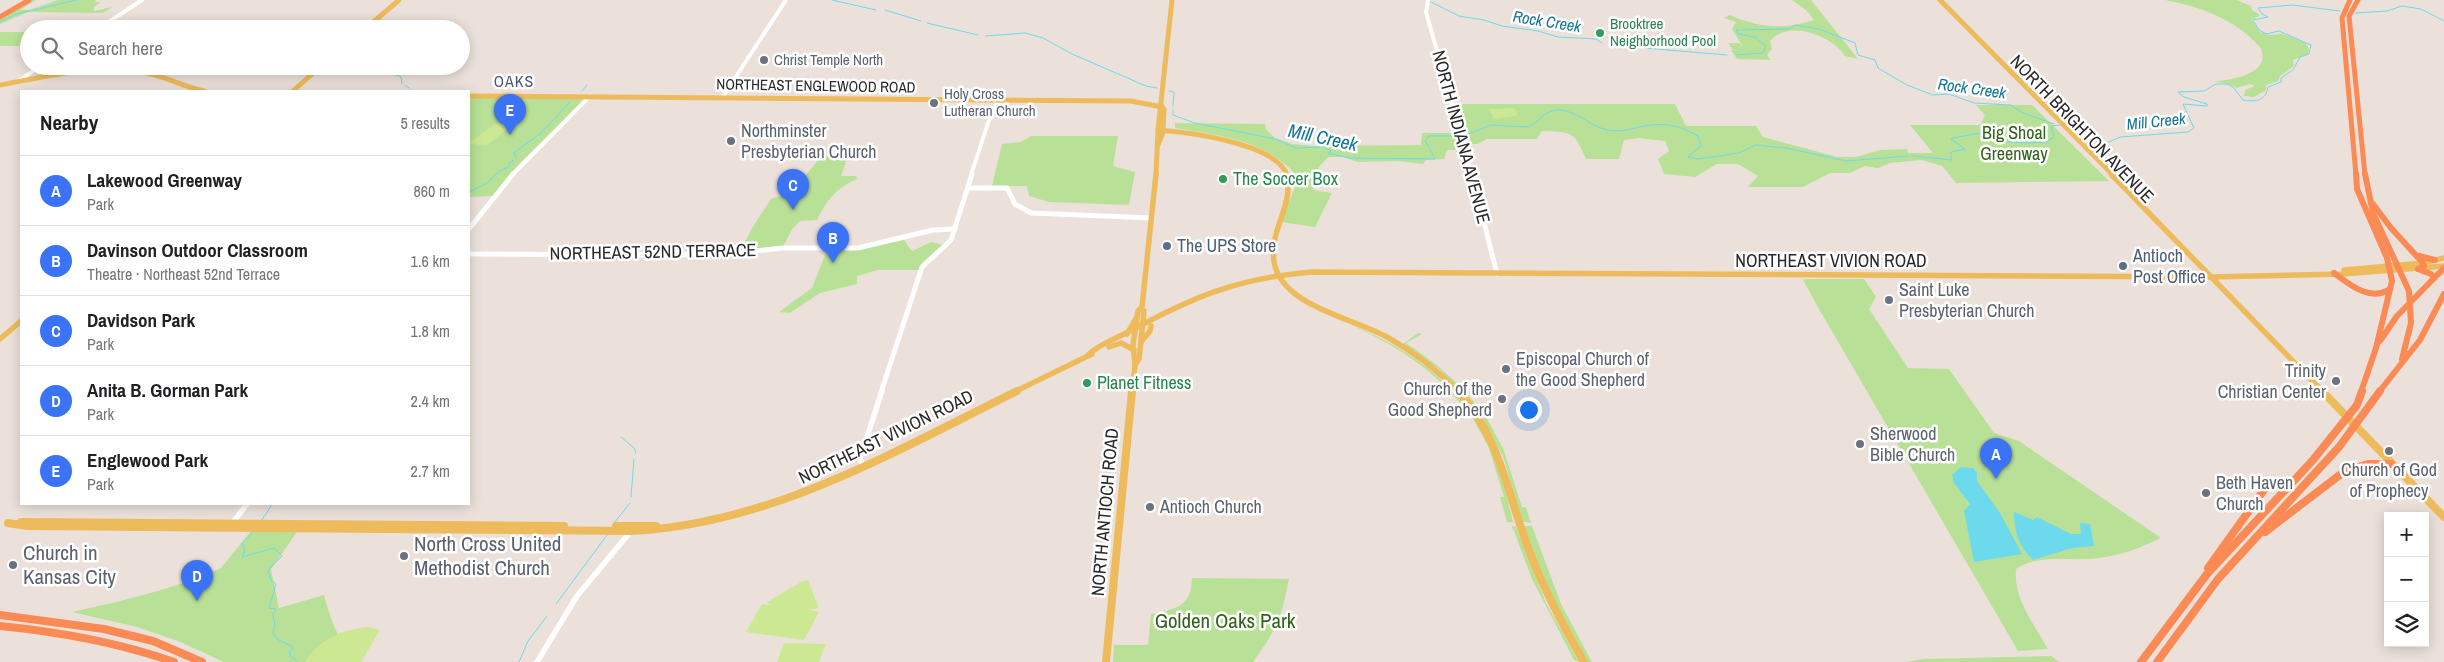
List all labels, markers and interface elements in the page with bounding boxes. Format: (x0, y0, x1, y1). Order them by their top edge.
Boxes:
water label: Rock Creek (1511, 5, 1583, 37)
place label: Brooktree Neighborhood Pool (1610, 13, 1716, 51)
search box (20, 20, 470, 75)
marker: Brooktree Neighborhood Pool (1594, 27, 1606, 39)
icon: search (38, 34, 66, 62)
text: Search here (78, 35, 163, 61)
street label: NORTH INDIANA AVENUE (1426, 48, 1497, 226)
place label: Christ Temple North (774, 49, 883, 70)
street label: NORTH BRIGHTON AVENUE (2005, 49, 2160, 208)
marker: Christ Temple North (758, 54, 770, 66)
district label: OAKS (494, 70, 534, 92)
water label: Rock Creek (1937, 72, 2008, 104)
street label: NORTHEAST ENGLEWOOD ROAD (716, 73, 916, 98)
place label: Holy Cross Lutheran Church (944, 83, 1036, 121)
pin: E (494, 94, 526, 135)
marker: Holy Cross Lutheran Church (928, 97, 940, 109)
water label: Mill Creek (2125, 107, 2187, 135)
text: Nearby (40, 108, 98, 137)
text: 5 results (400, 112, 450, 134)
water label: Mill Creek (1286, 117, 1361, 157)
place label: Northminster Presbyterian Church (741, 118, 876, 164)
park label: Big Shoal Greenway (1980, 120, 2048, 166)
marker: Northminster Presbyterian Church (725, 135, 737, 147)
place label: The Soccer Box (1233, 166, 1339, 191)
text: Lakewood Greenway (87, 167, 242, 193)
pin: C (777, 169, 809, 210)
marker: The Soccer Box (1217, 173, 1229, 185)
text: A (51, 180, 61, 202)
text: 860 m (414, 180, 450, 202)
text: Park (87, 193, 114, 215)
pin: B (817, 222, 849, 263)
place label: The UPS Store (1177, 233, 1276, 258)
text: Davinson Outdoor Classroom (87, 237, 308, 263)
street label: NORTHEAST 52ND TERRACE (549, 237, 757, 266)
marker: The UPS Store (1161, 240, 1173, 252)
place label: Antioch Post Office (2132, 243, 2206, 289)
street label: NORTHEAST VIVION ROAD (1735, 248, 1927, 273)
text: B (51, 250, 61, 272)
text: 1.6 km (411, 250, 450, 272)
marker: Antioch Post Office (2117, 260, 2129, 272)
text: Theatre · Northeast 52nd Terrace (87, 263, 280, 285)
place label: Saint Luke Presbyterian Church (1899, 277, 2034, 323)
marker: Saint Luke Presbyterian Church (1883, 294, 1895, 306)
text: Davidson Park (87, 307, 195, 333)
text: C (51, 320, 61, 342)
text: 1.8 km (411, 320, 450, 342)
text: Park (87, 333, 114, 355)
place label: Episcopal Church of the Good Shepherd (1516, 346, 1650, 392)
place label: Trinity Christian Center (2218, 358, 2327, 404)
marker: Episcopal Church of the Good Shepherd (1500, 363, 1512, 375)
place label: Planet Fitness (1097, 370, 1191, 395)
marker: Trinity Christian Center (2330, 375, 2342, 387)
place label: Church of the Good Shepherd (1388, 376, 1492, 422)
text: Anita B. Gorman Park (87, 377, 248, 403)
marker: Planet Fitness (1081, 377, 1093, 389)
street label: NORTHEAST VIVION ROAD (794, 383, 977, 490)
text: D (51, 390, 61, 412)
text: 2.4 km (411, 390, 450, 412)
marker: Church of the Good Shepherd (1496, 393, 1508, 405)
your location (1516, 397, 1542, 423)
text: Park (87, 403, 114, 425)
place label: Sherwood Bible Church (1870, 421, 1955, 467)
street label: NORTH ANTIOCH ROAD (1085, 427, 1124, 597)
marker: Sherwood Bible Church (1854, 438, 1866, 450)
pin: A (1980, 438, 2012, 479)
marker: Church of God of Prophecy (2383, 445, 2395, 457)
text: Englewood Park (87, 447, 208, 473)
place label: Church of God of Prophecy (2341, 457, 2437, 503)
text: E (52, 460, 60, 482)
text: 2.7 km (411, 460, 450, 482)
place label: Beth Haven Church (2216, 470, 2293, 516)
text: Park (87, 473, 114, 495)
marker: Beth Haven Church (2200, 487, 2212, 499)
place label: Antioch Church (1159, 494, 1262, 519)
marker: Antioch Church (1144, 501, 1156, 513)
map controls (2384, 512, 2429, 647)
button: + (2384, 512, 2429, 557)
place label: North Cross United Methodist Church (414, 529, 561, 582)
place label: Church in Kansas City (23, 538, 116, 591)
marker: North Cross United Methodist Church (398, 550, 410, 562)
button: − (2384, 557, 2429, 602)
marker: Church in Kansas City (7, 559, 19, 571)
pin: D (181, 560, 213, 601)
button: layers (2384, 602, 2429, 647)
park label: Golden Oaks Park (1155, 606, 1296, 635)

